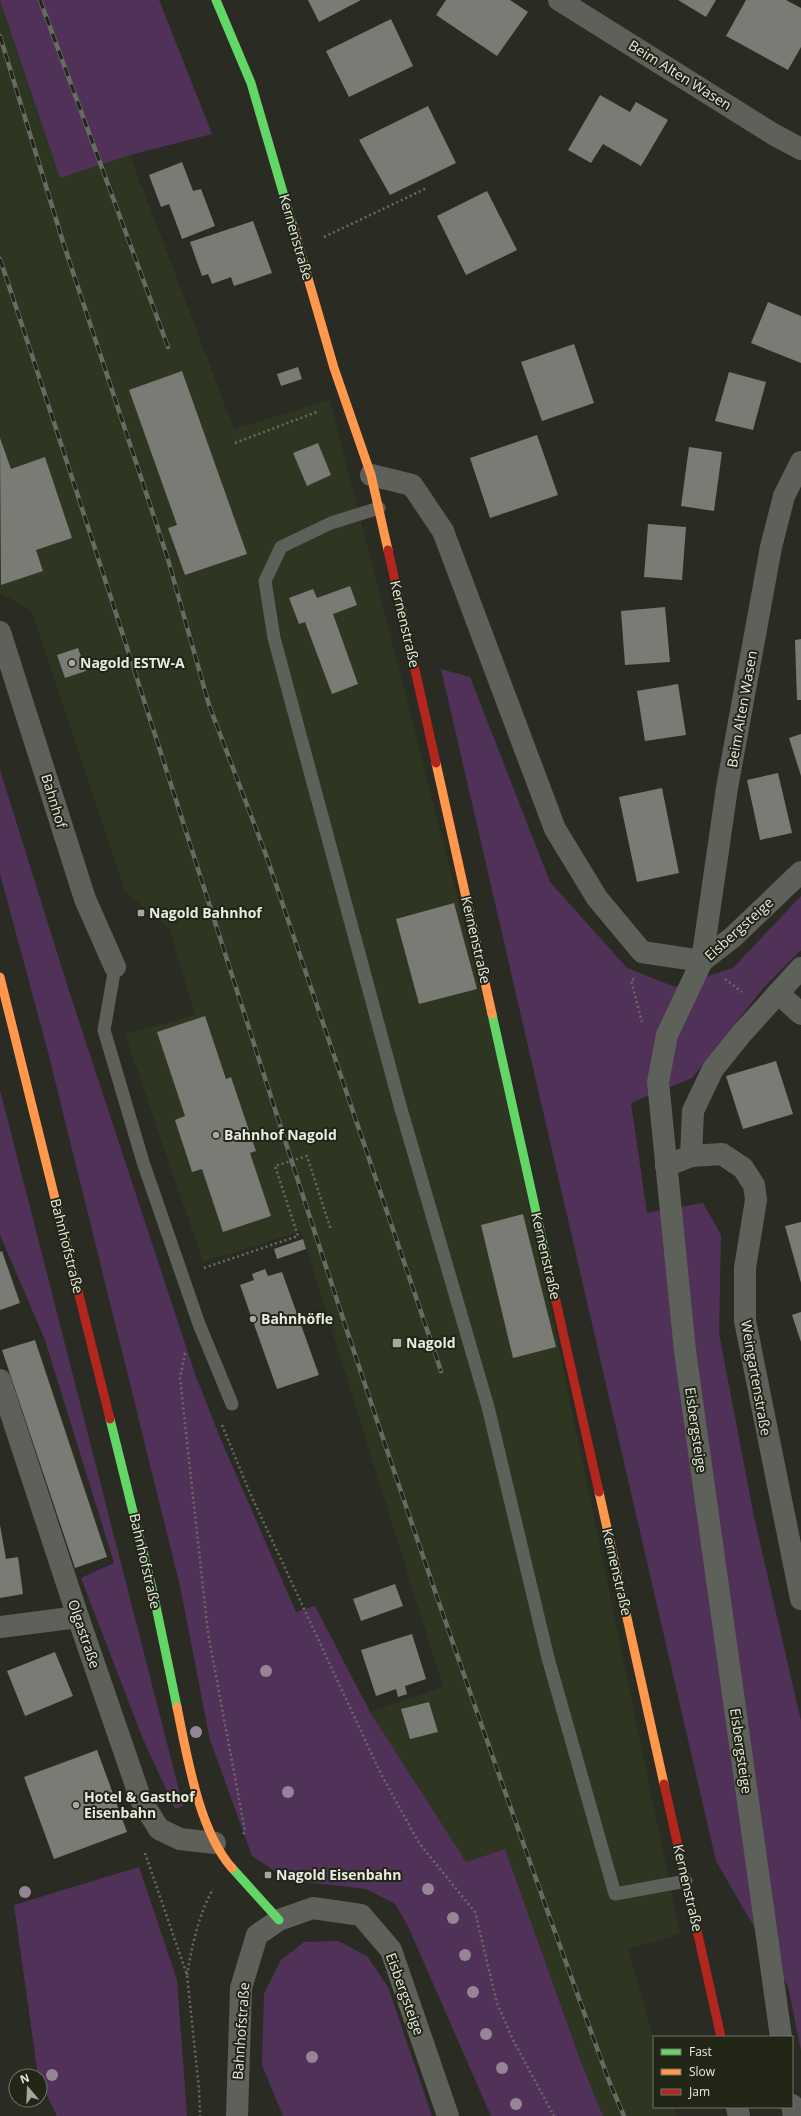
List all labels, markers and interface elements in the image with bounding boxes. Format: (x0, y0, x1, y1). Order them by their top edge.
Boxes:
street label: Beim Alten Wasen (625, 35, 735, 114)
street label: Kernenstraße (275, 191, 318, 282)
street label: Kernenstraße (386, 578, 425, 669)
street label: Beim Alten Wasen (722, 649, 761, 769)
place label: Nagold ESTW-A (80, 653, 185, 672)
marker: Nagold ESTW-A (67, 658, 77, 668)
street label: Bahnhof (37, 771, 72, 832)
street label: Eisbergsteige (700, 893, 777, 965)
street label: Kernenstraße (457, 894, 496, 985)
place label: Nagold Bahnhof (149, 903, 263, 922)
marker: Nagold Bahnhof (136, 908, 146, 918)
place label: Bahnhof Nagold (224, 1125, 337, 1144)
marker: Bahnhof Nagold (211, 1130, 221, 1140)
street label: Bahnhofstraße (46, 1196, 89, 1296)
street label: Kernenstraße (527, 1210, 566, 1301)
place label: Bahnhöfle (261, 1309, 333, 1328)
marker: Bahnhöfle (248, 1314, 258, 1324)
street label: Weingartenstraße (737, 1319, 776, 1437)
place label: Nagold (406, 1333, 456, 1352)
marker: Nagold (391, 1337, 403, 1349)
street label: Eisbergsteige (681, 1386, 712, 1474)
street label: Bahnhofstraße (125, 1511, 166, 1611)
street label: Kernenstraße (598, 1526, 637, 1617)
street label: Olgastraße (64, 1597, 105, 1671)
street label: Eisbergsteige (726, 1707, 757, 1795)
place label: Hotel & Gasthof Eisenbahn (84, 1787, 196, 1822)
marker: Hotel & Gasthof Eisenbahn (71, 1800, 81, 1810)
street label: Kernenstraße (669, 1842, 708, 1933)
place label: Nagold Eisenbahn (276, 1865, 401, 1884)
marker: Nagold Eisenbahn (263, 1870, 273, 1880)
street label: Eisbergsteige (382, 1950, 429, 2038)
street label: Bahnhofstraße (228, 1982, 253, 2080)
legend (653, 2036, 793, 2108)
text: Fast (689, 2043, 712, 2060)
text: Slow (689, 2063, 716, 2080)
north arrow (8, 2068, 48, 2108)
text: N (18, 2070, 31, 2087)
text: Jam (688, 2083, 710, 2100)

